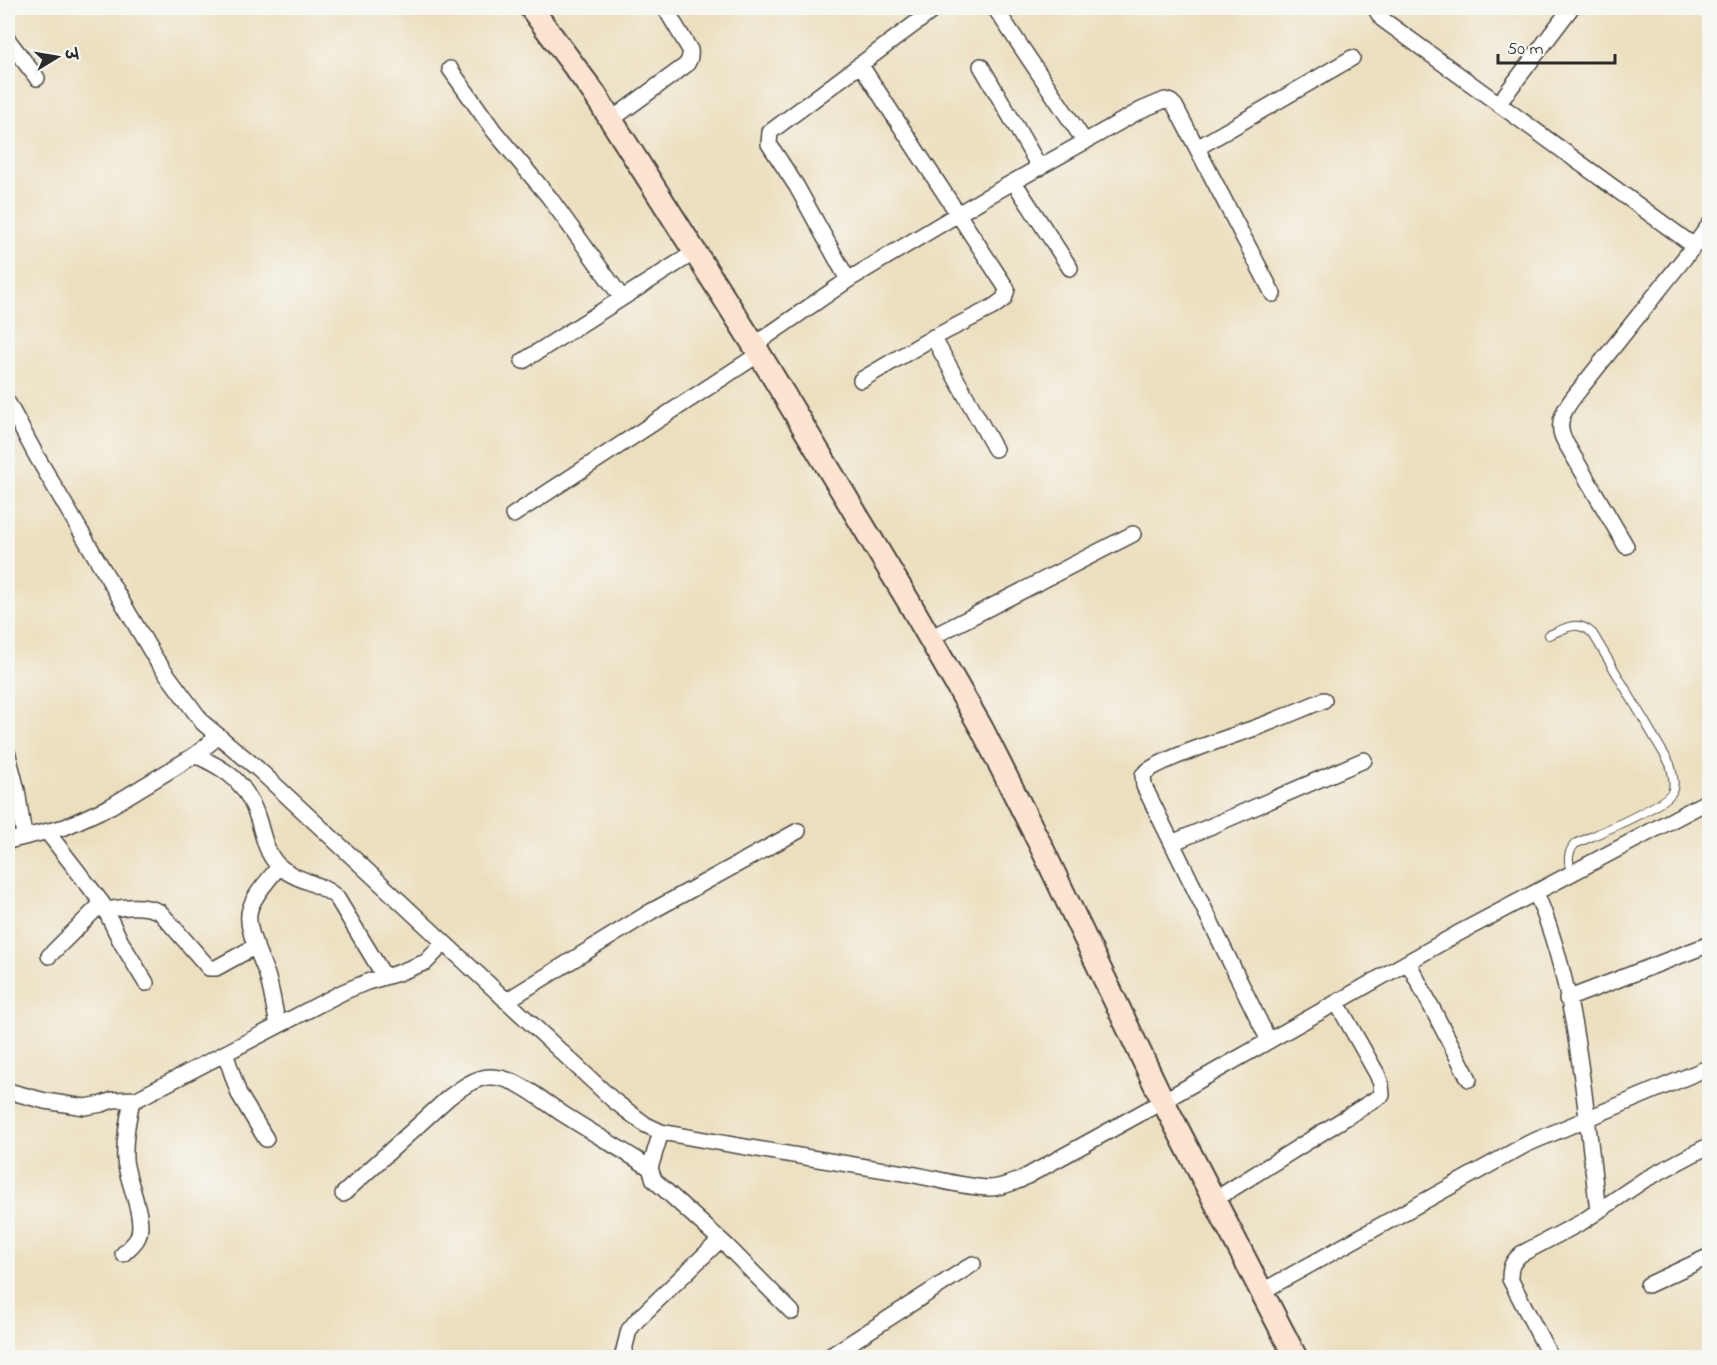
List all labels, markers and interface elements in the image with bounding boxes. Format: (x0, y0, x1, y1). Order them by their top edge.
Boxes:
north arrow (27, 27, 87, 87)
scale bar (1498, 27, 1615, 65)
text: 50 m (1507, 37, 1544, 63)
text: उ (57, 45, 83, 63)

